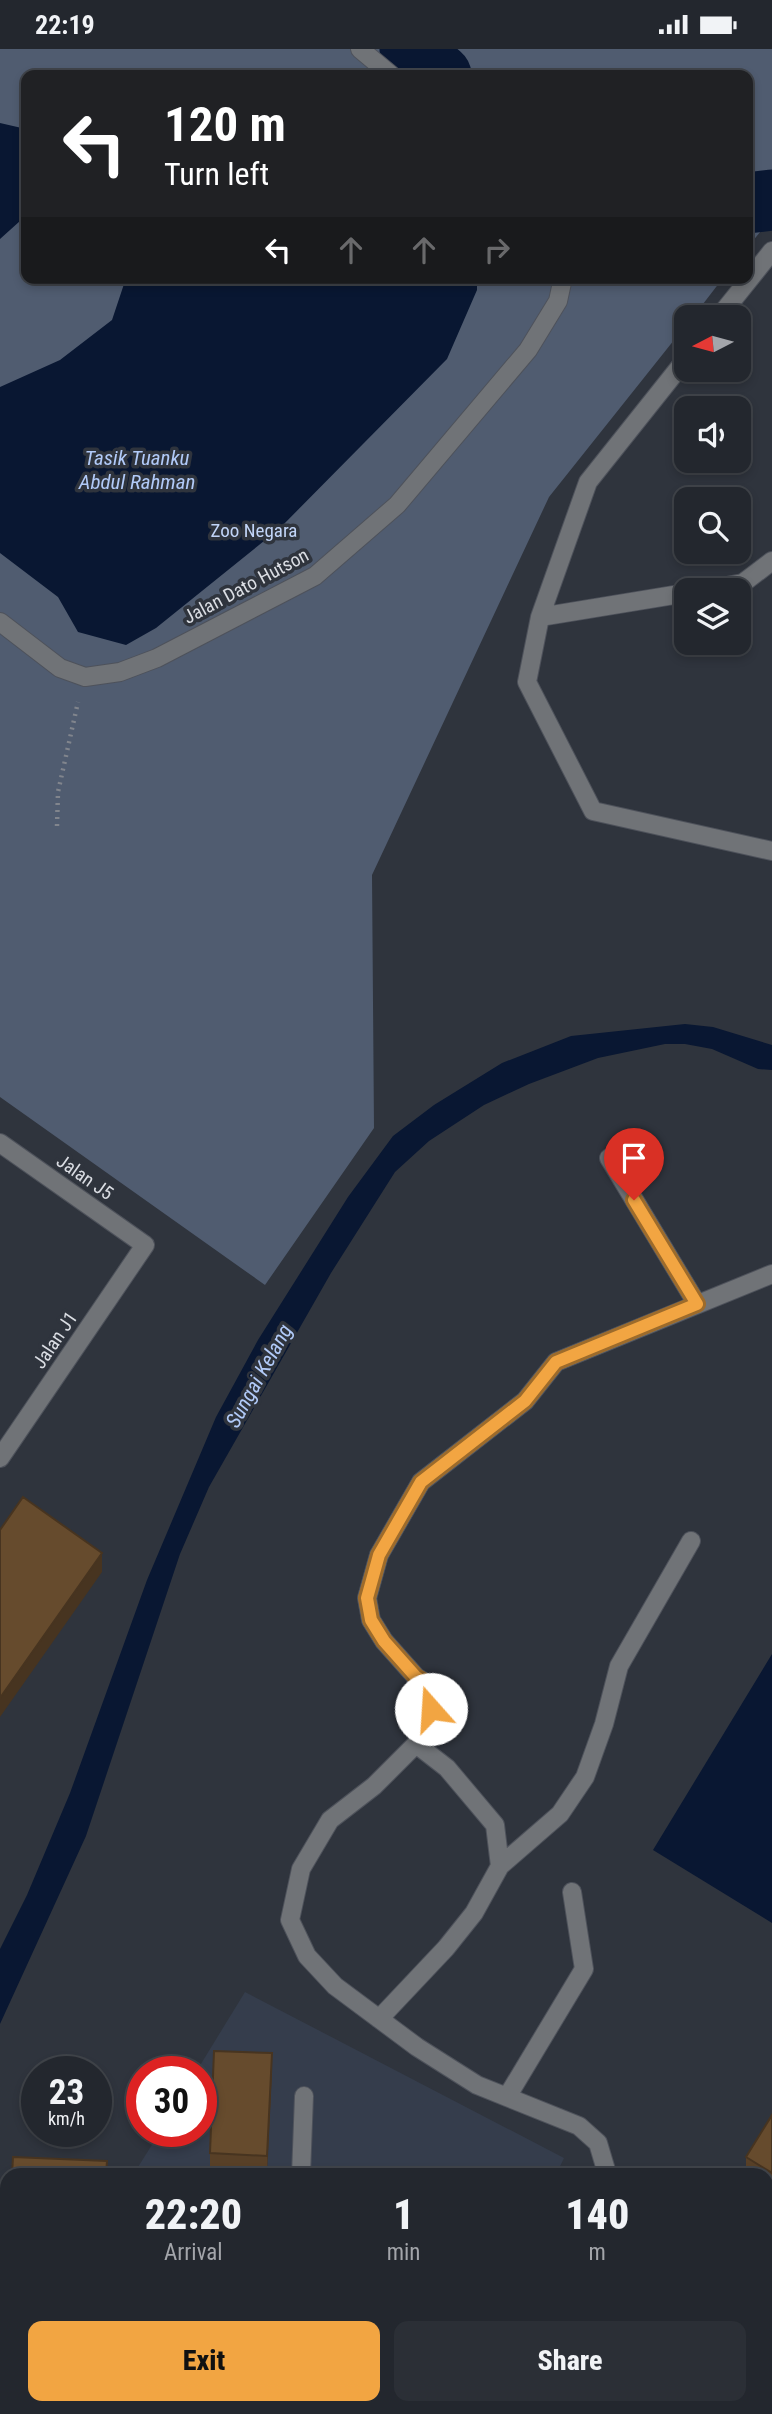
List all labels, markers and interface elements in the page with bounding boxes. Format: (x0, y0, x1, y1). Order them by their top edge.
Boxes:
text: 22:19 (35, 10, 95, 40)
text: 120 m (164, 96, 286, 153)
icon: left (49, 98, 140, 189)
text: Turn left (164, 155, 269, 193)
icon: left (259, 231, 297, 269)
icon: ahead (332, 231, 370, 269)
icon: ahead (405, 231, 443, 269)
icon: right (478, 231, 516, 269)
north arrow (674, 305, 751, 381)
map controls (674, 305, 751, 655)
button: sound (674, 396, 751, 473)
water label: Tasik Tuanku Abdul Rahman (78, 446, 195, 494)
button: search (674, 487, 751, 564)
park label: Zoo Negara (211, 519, 297, 542)
street label: Jalan Dato Hutson (179, 543, 313, 629)
button: layers (674, 578, 751, 655)
pin (604, 1128, 664, 1200)
icon: arrive (615, 1139, 653, 1177)
street label: Jalan J5 (52, 1149, 118, 1205)
street label: Jalan J1 (28, 1307, 82, 1373)
water label: Sungai Kelang (221, 1320, 297, 1432)
position arrow (394, 1672, 468, 1746)
speed limit sign: 30 (126, 2056, 217, 2147)
text: 23 (49, 2072, 84, 2113)
text: km/h (48, 2108, 85, 2129)
text: 22:20 (145, 2190, 242, 2239)
text: 1 (393, 2190, 414, 2239)
text: 140 (565, 2190, 629, 2239)
text: Arrival (164, 2239, 223, 2266)
text: min (387, 2239, 420, 2266)
text: m (589, 2239, 606, 2266)
button: Exit (28, 2321, 380, 2401)
button: Share (394, 2321, 746, 2401)

